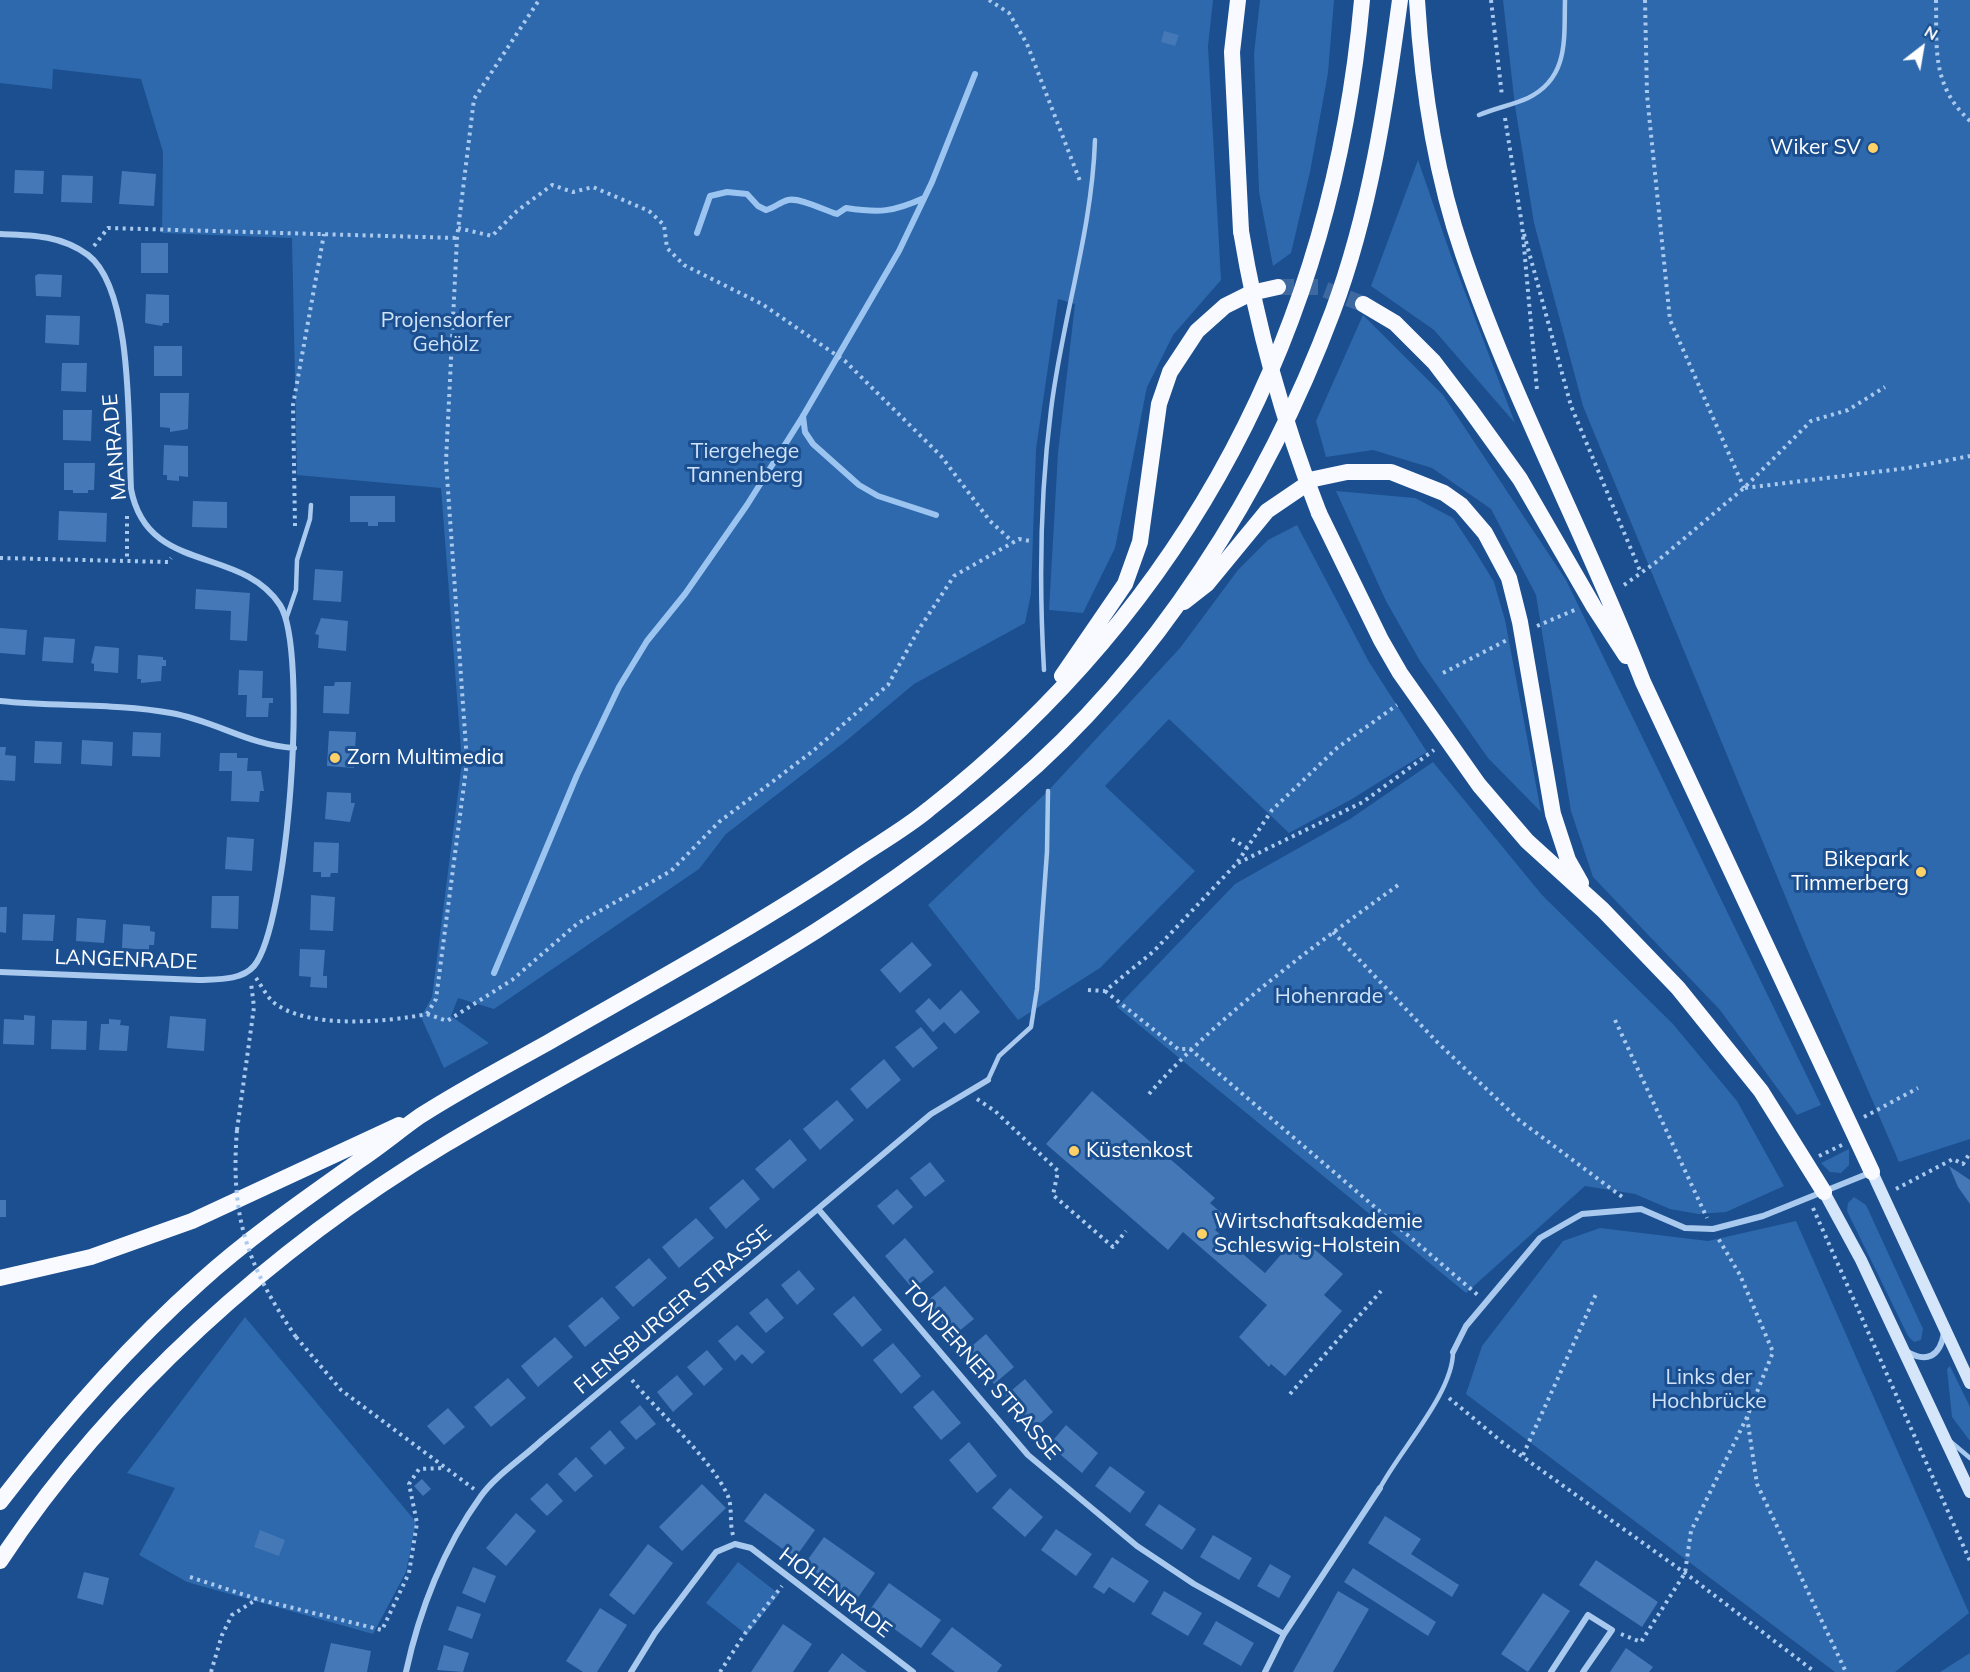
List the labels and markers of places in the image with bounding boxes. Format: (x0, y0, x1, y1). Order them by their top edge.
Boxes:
place label: Wiker SV (1770, 135, 1861, 161)
marker: Wiker SV (1866, 141, 1880, 155)
place label: Zorn Multimedia (347, 745, 504, 771)
marker: Zorn Multimedia (328, 751, 342, 765)
place label: Bikepark Timmerberg (1791, 847, 1909, 897)
marker: Bikepark Timmerberg (1914, 865, 1928, 879)
place label: Küstenkost (1086, 1138, 1193, 1164)
marker: Küstenkost (1067, 1144, 1081, 1158)
place label: Wirtschaftsakademie Schleswig-Holstein (1214, 1209, 1423, 1259)
marker: Wirtschaftsakademie Schleswig-Holstein (1195, 1227, 1209, 1241)

